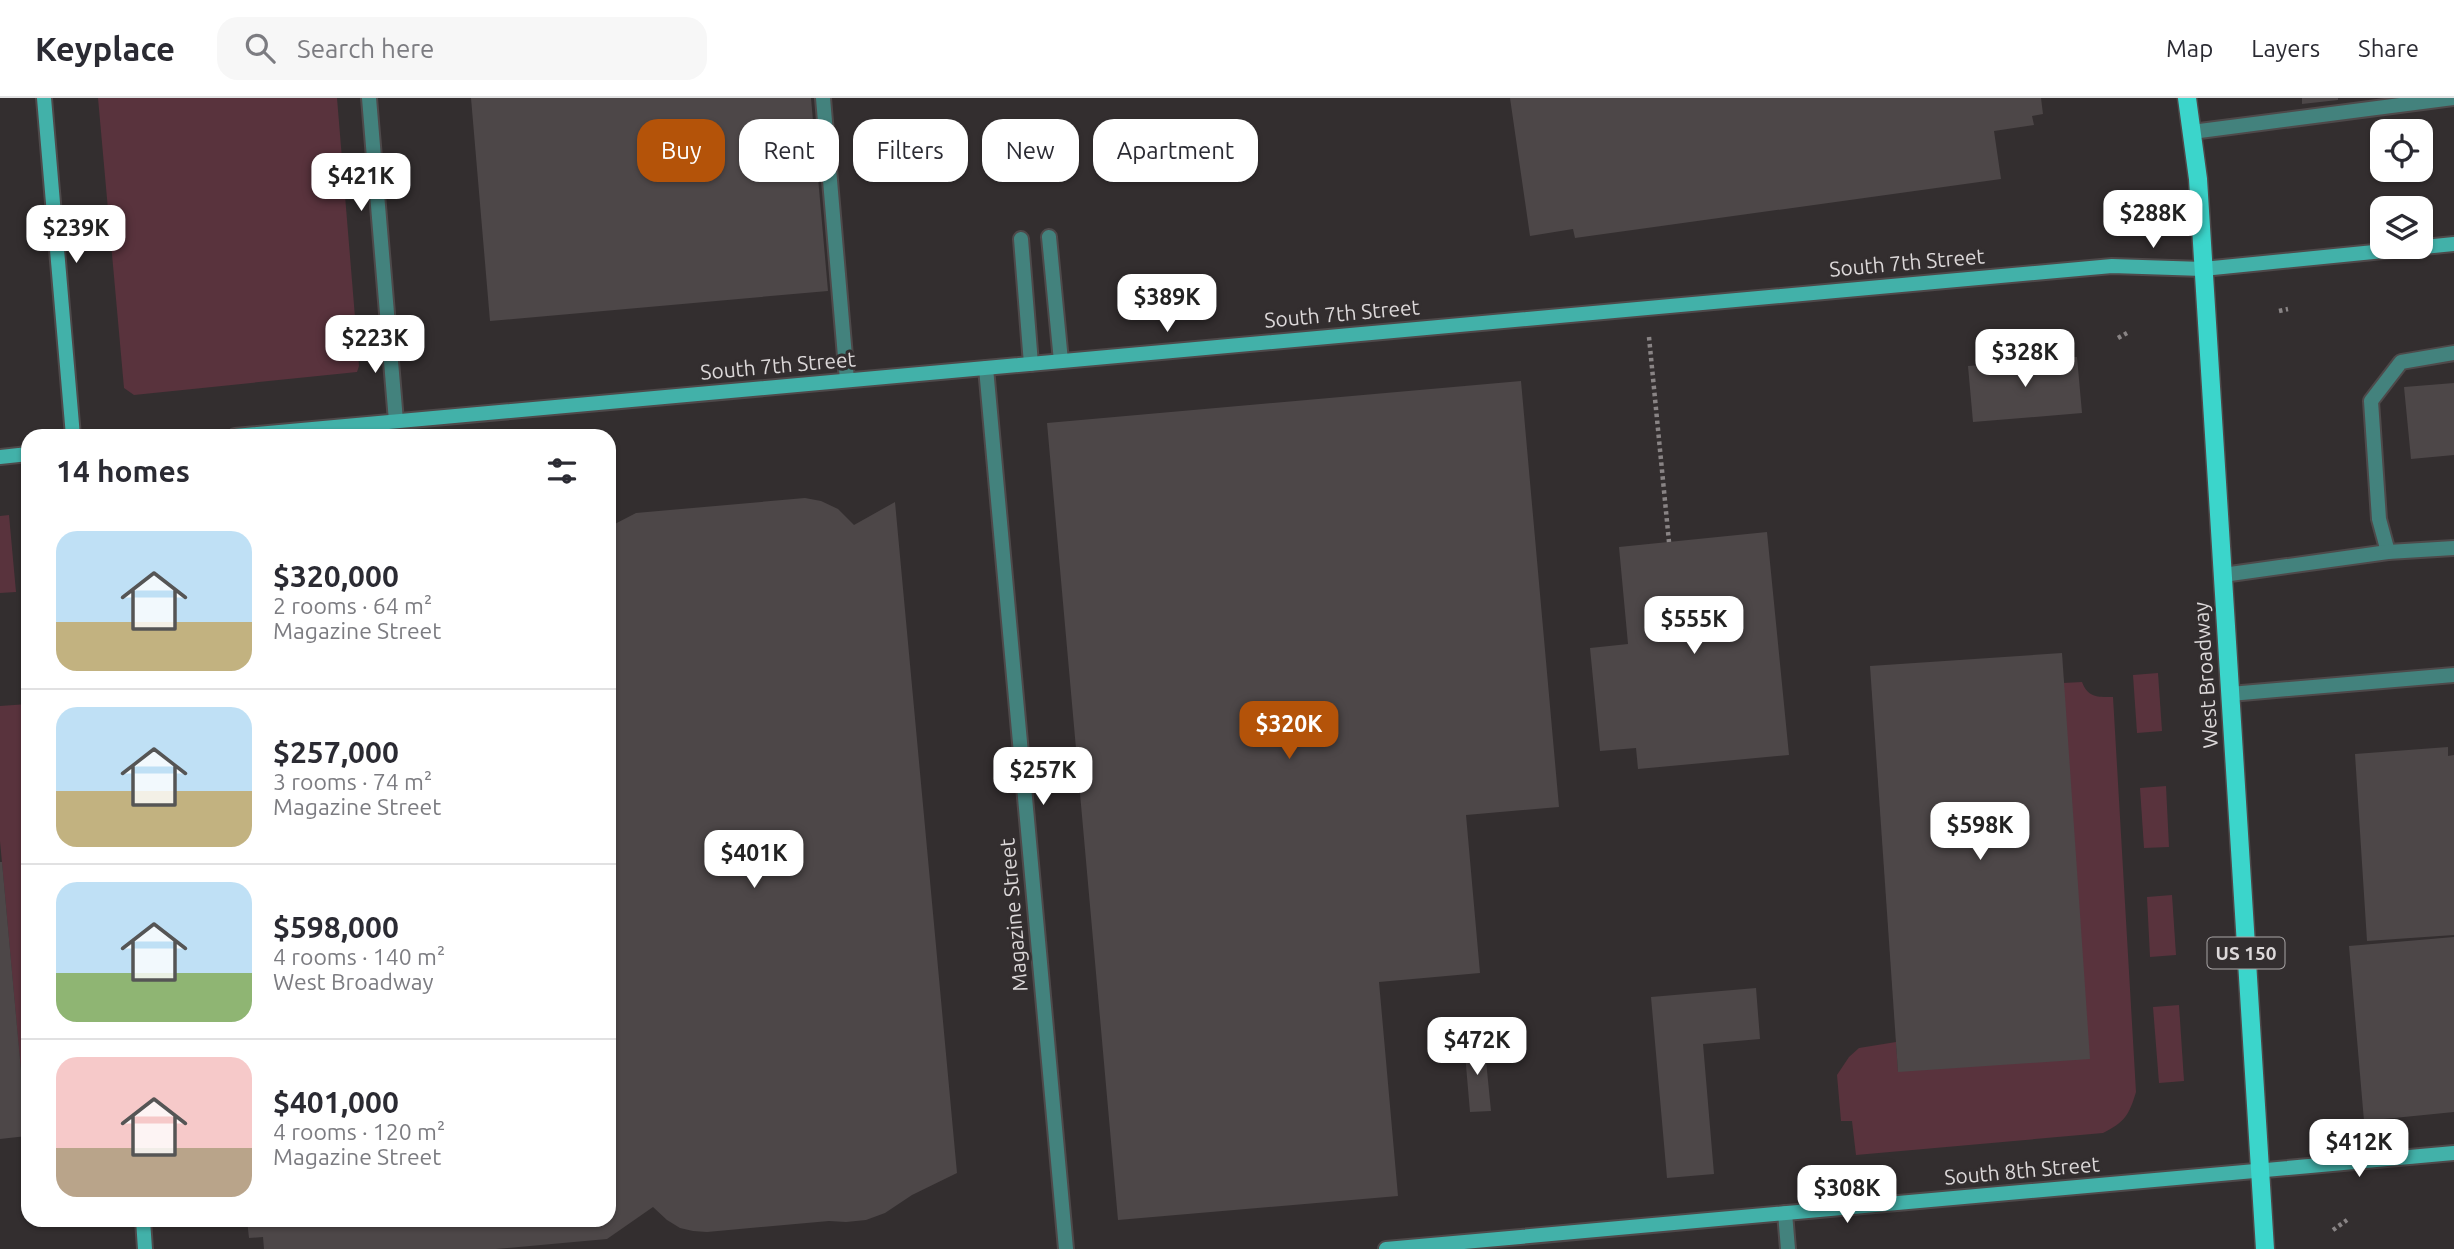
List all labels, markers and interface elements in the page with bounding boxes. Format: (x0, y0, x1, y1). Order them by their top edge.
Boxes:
search box (217, 17, 707, 80)
icon: search (241, 29, 279, 67)
text: Keyplace (35, 30, 175, 67)
text: Search here (297, 34, 434, 63)
text: Map (2166, 35, 2213, 62)
text: Layers (2251, 35, 2320, 62)
text: Share (2358, 35, 2419, 62)
chip: Buy (637, 119, 725, 182)
chip: Rent (739, 119, 839, 182)
chip: Filters (853, 119, 968, 182)
chip: New (982, 119, 1079, 182)
chip: Apartment (1093, 119, 1258, 182)
map controls (2370, 119, 2433, 259)
button: locate (2370, 119, 2433, 182)
pin: $421K (312, 153, 410, 213)
text: $421K (327, 163, 395, 188)
pin: $288K (2104, 190, 2202, 250)
button: layers (2370, 196, 2433, 259)
text: $288K (2119, 200, 2187, 225)
pin: $239K (27, 206, 125, 265)
text: $239K (42, 215, 110, 240)
street label: South 7th Street (1828, 243, 1986, 281)
pin: $389K (1118, 274, 1216, 334)
text: $389K (1133, 284, 1201, 309)
street label: South 7th Street (1263, 294, 1421, 332)
pin: $223K (326, 316, 424, 375)
text: $223K (341, 325, 409, 350)
pin: $328K (1976, 330, 2074, 389)
text: $328K (1991, 339, 2059, 364)
street label: South 7th Street (699, 346, 857, 384)
icon: filters (543, 452, 581, 490)
text: 14 homes (56, 454, 190, 488)
icon: home (112, 559, 196, 643)
text: $320,000 (273, 559, 399, 593)
text: 2 rooms · 64 m² (273, 593, 432, 618)
pin: $555K (1645, 596, 1743, 656)
street label: West Broadway (2188, 601, 2222, 749)
text: $555K (1660, 606, 1728, 631)
text: Magazine Street (273, 618, 441, 643)
pin: $320K (1240, 702, 1338, 761)
text: $320K (1255, 711, 1323, 736)
icon: home (112, 735, 196, 819)
text: $257,000 (273, 735, 399, 769)
pin: $257K (994, 748, 1092, 807)
text: $257K (1009, 757, 1077, 782)
text: 3 rooms · 74 m² (273, 769, 432, 794)
text: Magazine Street (273, 794, 441, 819)
pin: $598K (1931, 802, 2029, 862)
text: $598K (1946, 812, 2014, 837)
pin: $401K (705, 830, 803, 890)
street label: Magazine Street (994, 837, 1032, 993)
text: $401K (720, 840, 788, 865)
icon: home (112, 910, 196, 994)
text: $598,000 (273, 910, 399, 944)
road number: US 150 (2208, 938, 2284, 968)
text: 4 rooms · 140 m² (273, 944, 445, 969)
text: West Broadway (273, 969, 434, 994)
pin: $472K (1428, 1018, 1526, 1077)
text: $472K (1443, 1027, 1511, 1052)
icon: home (112, 1085, 196, 1169)
text: $401,000 (273, 1085, 399, 1119)
text: 4 rooms · 120 m² (273, 1119, 445, 1144)
pin: $412K (2310, 1119, 2408, 1179)
text: $412K (2325, 1129, 2393, 1154)
text: Magazine Street (273, 1144, 441, 1169)
street label: South 8th Street (1943, 1151, 2101, 1189)
pin: $308K (1798, 1166, 1896, 1225)
text: $308K (1813, 1175, 1881, 1200)

